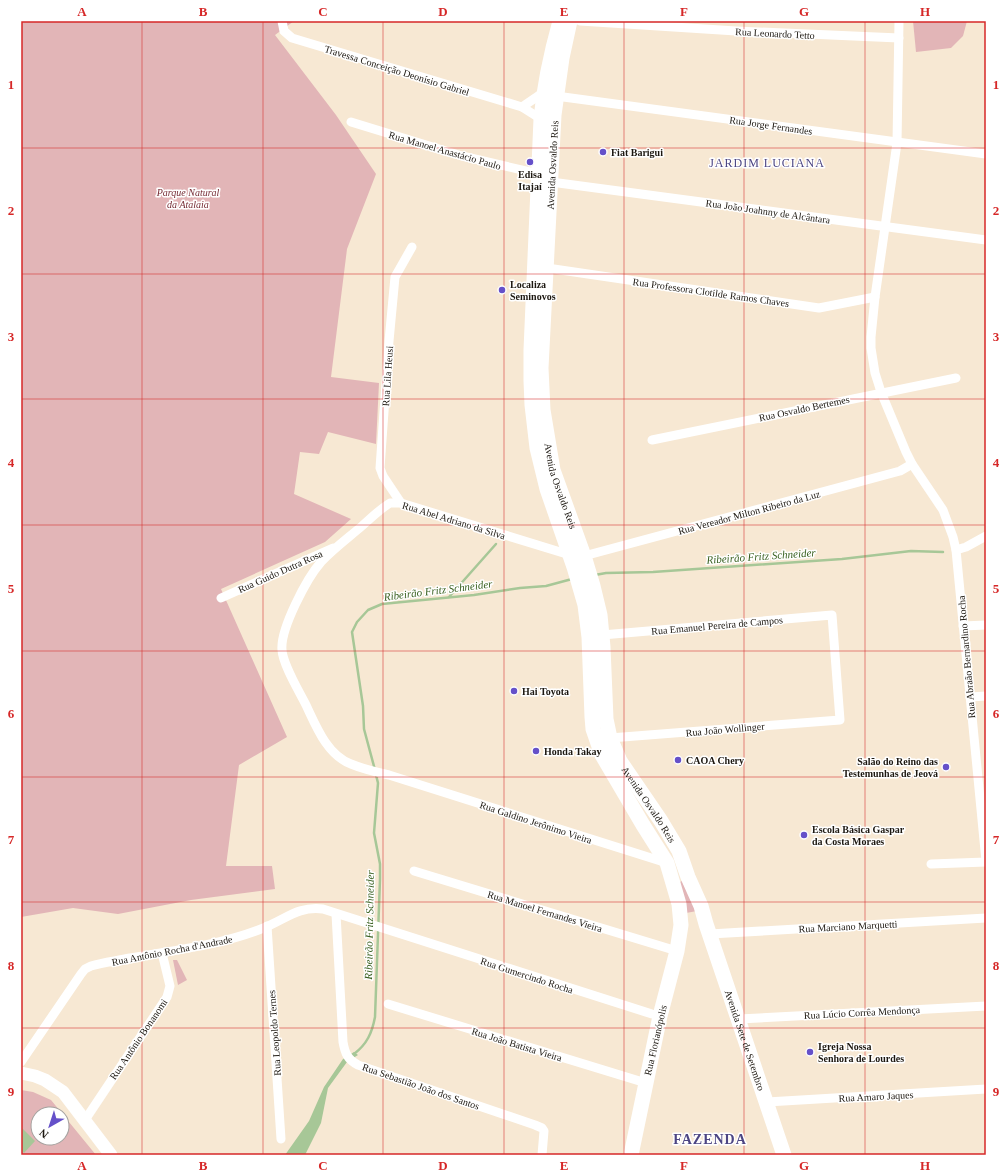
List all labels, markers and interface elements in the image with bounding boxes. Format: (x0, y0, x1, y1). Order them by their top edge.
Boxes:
text: A (77, 4, 87, 19)
text: B (199, 4, 208, 19)
text: C (318, 4, 328, 19)
text: D (438, 4, 448, 19)
text: E (560, 4, 568, 19)
text: F (680, 4, 688, 19)
text: G (799, 4, 809, 19)
text: H (920, 4, 930, 19)
street label: Rua Leonardo Tetto (735, 26, 815, 41)
street label: Travessa Conceição Deonísio Gabriel (323, 43, 471, 98)
text: 1 (8, 77, 14, 92)
text: 1 (993, 77, 999, 92)
street label: Rua Jorge Fernandes (729, 114, 813, 137)
street label: Avenida Osvaldo Reis (545, 120, 560, 210)
street label: Rua Manoel Anastácio Paulo (387, 129, 502, 172)
marker: Fiat Barigui (598, 147, 608, 157)
place label: Fiat Barigui (611, 147, 663, 158)
district label: JARDIM LUCIANA (709, 156, 825, 170)
marker: Edisa Itajaí (525, 157, 535, 167)
place label: Edisa Itajaí (518, 169, 542, 192)
park label: Parque Natural da Atalaia (156, 187, 220, 210)
street label: Rua João Joahnny de Alcântara (705, 197, 831, 226)
text: 2 (8, 203, 14, 218)
text: 2 (993, 203, 999, 218)
street label: Rua Professora Clotilde Ramos Chaves (632, 276, 790, 309)
place label: Localiza Seminovos (510, 279, 556, 302)
marker: Localiza Seminovos (497, 285, 507, 295)
text: 3 (8, 329, 15, 344)
text: 3 (993, 329, 1000, 344)
street label: Rua Lila Heusi (380, 345, 395, 407)
street label: Rua Osvaldo Bertemes (758, 394, 850, 423)
street label: Avenida Osvaldo Reis (543, 442, 579, 531)
text: 4 (8, 455, 15, 470)
text: 4 (993, 455, 1000, 470)
street label: Rua Vereador Milton Ribeiro da Luz (677, 488, 822, 537)
street label: Rua Abel Adriano da Silva (401, 500, 507, 542)
water label: Ribeirão Fritz Schneider (705, 546, 817, 566)
street label: Rua Guido Dutra Rosa (236, 548, 325, 595)
water label: Ribeirão Fritz Schneider (382, 577, 494, 603)
text: 5 (8, 581, 15, 596)
text: 5 (993, 581, 1000, 596)
street label: Rua Abraão Bernardino Rocha (956, 595, 977, 719)
street label: Rua Emanuel Pereira de Campos (651, 614, 783, 637)
marker: Hai Toyota (509, 686, 519, 696)
place label: Hai Toyota (522, 686, 569, 697)
text: 6 (8, 706, 15, 721)
text: 6 (993, 706, 1000, 721)
street label: Rua João Wollinger (685, 721, 766, 738)
marker: Honda Takay (531, 746, 541, 756)
place label: Honda Takay (544, 746, 602, 757)
marker: CAOA Chery (673, 755, 683, 765)
place label: CAOA Chery (686, 755, 744, 766)
place label: Salão do Reino das Testemunhas de Jeová (843, 756, 938, 779)
marker: Salão do Reino das Testemunhas de Jeová (941, 762, 951, 772)
street label: Avenida Osvaldo Reis (619, 764, 678, 845)
street label: Rua Galdino Jerônimo Vieira (478, 799, 594, 846)
place label: Escola Básica Gaspar da Costa Moraes (812, 824, 905, 847)
marker: Escola Básica Gaspar da Costa Moraes (799, 830, 809, 840)
text: 7 (8, 832, 15, 847)
text: 7 (993, 832, 1000, 847)
water label: Ribeirão Fritz Schneider (362, 870, 376, 981)
street label: Rua Manoel Fernandes Vieira (486, 889, 604, 934)
street label: Rua Marciano Marquetti (798, 918, 898, 935)
street label: Rua Antônio Rocha d'Andrade (111, 933, 234, 968)
street label: Rua Gumercindo Rocha (479, 955, 575, 996)
text: 8 (8, 958, 15, 973)
text: 8 (993, 958, 1000, 973)
street label: Avenida Sete de Setembro (723, 988, 767, 1092)
street label: Rua Leopoldo Ternes (266, 990, 283, 1076)
street label: Rua Antônio Bonanomi (107, 997, 170, 1082)
street label: Rua Florianópolis (642, 1004, 669, 1076)
street label: Rua Lúcio Corrêa Mendonça (804, 1004, 921, 1021)
street label: Rua João Batista Vieira (470, 1025, 564, 1064)
place label: Igreja Nossa Senhora de Lourdes (818, 1041, 904, 1064)
marker: Igreja Nossa Senhora de Lourdes (805, 1047, 815, 1057)
street label: Rua Sebastião João dos Santos (361, 1061, 481, 1112)
text: 9 (8, 1084, 15, 1099)
text: 9 (993, 1084, 1000, 1099)
street label: Rua Amaro Jaques (838, 1089, 914, 1104)
north arrow (30, 1106, 70, 1146)
text: N (37, 1127, 51, 1141)
district label: FAZENDA (673, 1132, 747, 1147)
text: A (77, 1158, 87, 1173)
text: B (199, 1158, 208, 1173)
text: C (318, 1158, 328, 1173)
text: D (438, 1158, 448, 1173)
text: E (560, 1158, 568, 1173)
text: F (680, 1158, 688, 1173)
text: G (799, 1158, 809, 1173)
text: H (920, 1158, 930, 1173)

